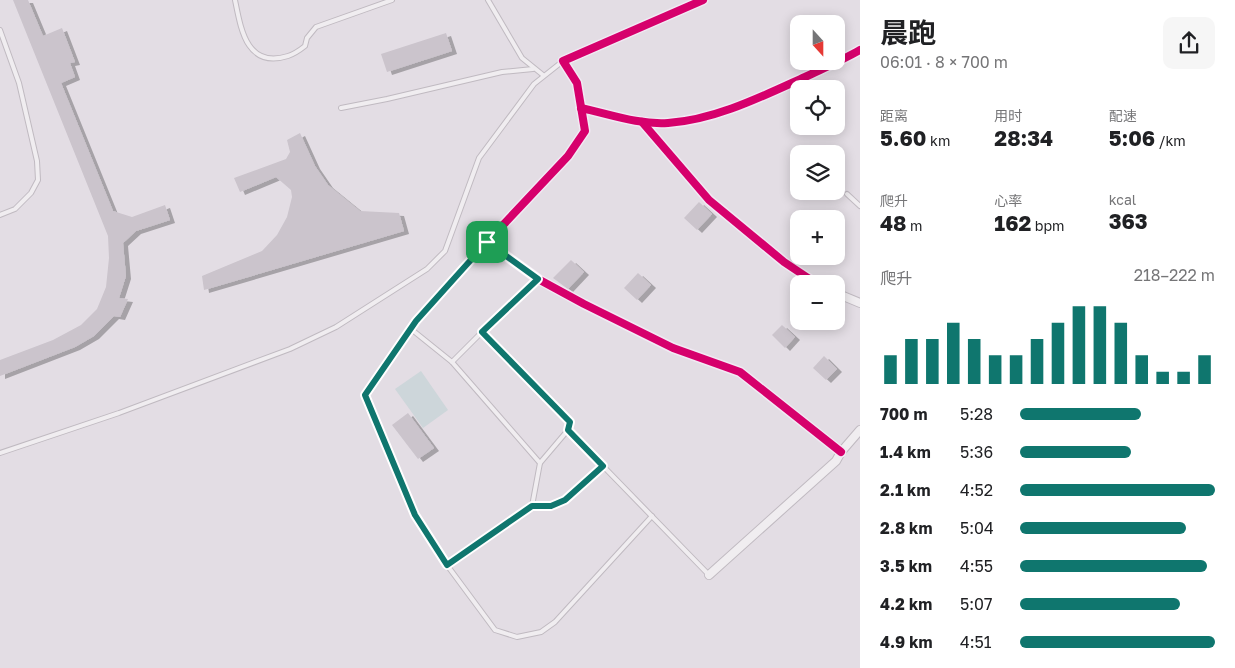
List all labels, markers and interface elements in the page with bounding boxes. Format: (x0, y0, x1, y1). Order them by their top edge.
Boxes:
north arrow (790, 15, 845, 70)
map controls (790, 15, 845, 330)
text: 晨跑 (880, 16, 936, 49)
button: share (1163, 17, 1215, 69)
text: 06:01 · 8 × 700 m (880, 52, 1008, 72)
button: locate (790, 80, 845, 135)
text: 距离 (880, 107, 908, 124)
text: 用时 (994, 107, 1022, 124)
text: 配速 (1109, 107, 1137, 124)
text: 5.60 (880, 125, 927, 151)
text: 28:34 (994, 125, 1053, 151)
text: 5:06 (1109, 125, 1155, 151)
text: km (927, 132, 950, 149)
text: /km (1155, 132, 1186, 149)
button: layers (790, 145, 845, 200)
text: kcal (1109, 191, 1136, 208)
text: 爬升 (880, 192, 908, 209)
text: 心率 (994, 192, 1022, 209)
text: 363 (1109, 208, 1148, 234)
button: + (790, 210, 845, 265)
text: 48 (880, 210, 907, 236)
text: 162 (994, 210, 1031, 236)
text: m (907, 217, 922, 234)
text: bpm (1031, 217, 1064, 234)
pin (466, 221, 508, 263)
icon: arrive (473, 228, 501, 256)
text: 218–222 m (1134, 265, 1215, 285)
text: 爬升 (880, 268, 912, 288)
button: − (790, 275, 845, 330)
text: 700 m (880, 404, 928, 424)
text: 5:28 (960, 404, 993, 424)
text: 1.4 km (880, 442, 931, 462)
text: 5:36 (960, 442, 993, 462)
text: 2.1 km (880, 480, 930, 500)
text: 4:52 (960, 480, 993, 500)
text: 2.8 km (880, 518, 932, 538)
text: 5:04 (960, 518, 994, 538)
text: 3.5 km (880, 556, 932, 576)
text: 4:55 (960, 556, 993, 576)
text: 4.2 km (880, 594, 932, 614)
text: 5:07 (960, 594, 992, 614)
text: 4.9 km (880, 632, 933, 652)
text: 4:51 (960, 632, 992, 652)

